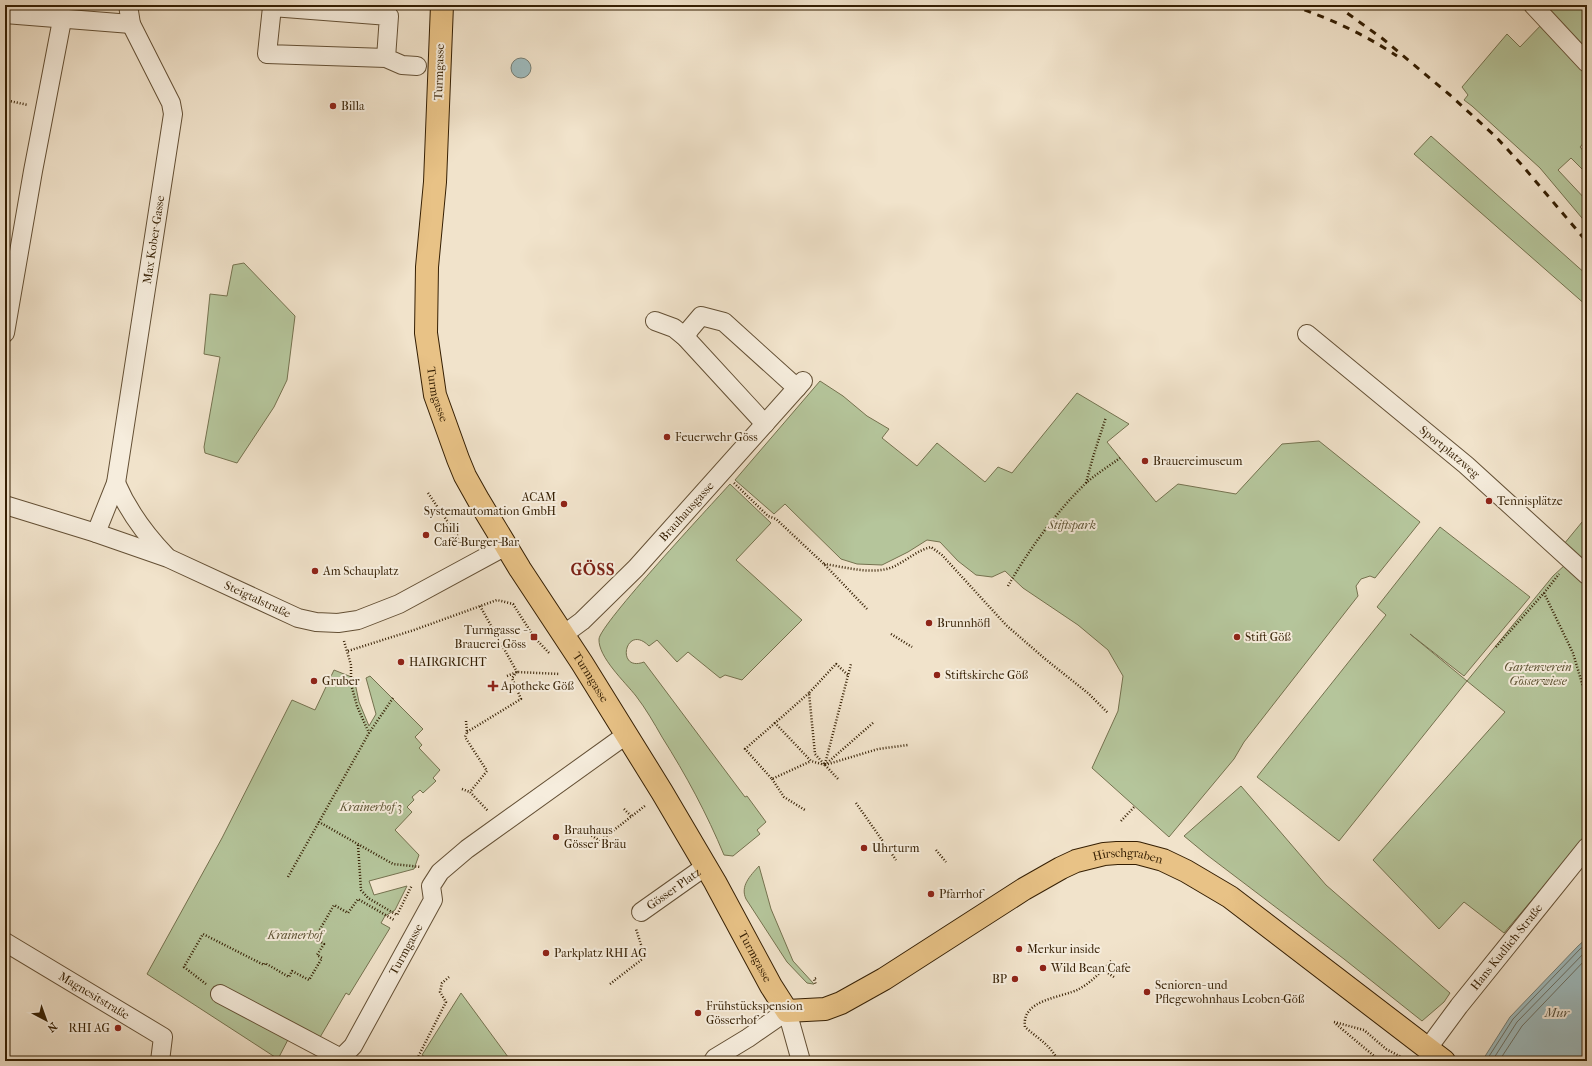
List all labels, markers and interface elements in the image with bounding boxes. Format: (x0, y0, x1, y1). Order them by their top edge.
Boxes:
street label: Turmgasse (431, 43, 447, 100)
place label: Billa (341, 99, 365, 113)
marker: Billa (328, 101, 338, 111)
street label: Max Kober-Gasse (140, 194, 167, 285)
street label: Turmgasse (424, 366, 451, 424)
street label: Sportplatzweg (1417, 423, 1483, 481)
place label: Feuerwehr Göss (675, 430, 758, 444)
marker: Feuerwehr Göss (662, 432, 672, 442)
place label: Brauereimuseum (1153, 454, 1242, 468)
marker: Brauereimuseum (1140, 456, 1150, 466)
street label: Brauhausgasse (656, 479, 717, 544)
place label: ACAM Systemautomation GmbH (424, 490, 557, 518)
place label: Tennisplätze (1497, 494, 1563, 508)
marker: Tennisplätze (1484, 496, 1494, 506)
marker: ACAM Systemautomation GmbH (559, 499, 569, 509)
park label: Stiftspark (1047, 518, 1096, 532)
place label: Chili Café-Burger-Bar (434, 521, 520, 549)
marker: Chili Café-Burger-Bar (421, 530, 431, 540)
district label: GÖSS (571, 559, 615, 579)
place label: Am Schauplatz (322, 564, 399, 578)
marker: Am Schauplatz (310, 566, 320, 576)
street label: Steigtalstraße (222, 578, 293, 621)
place label: Brunnhöfl (937, 616, 990, 630)
marker: Brunnhöfl (924, 618, 934, 628)
place label: Turmgasse - Brauerei Göss (454, 623, 528, 651)
place label: Stift Göß (1245, 630, 1291, 644)
marker: Turmgasse - Brauerei Göss (529, 632, 539, 642)
marker: Stift Göß (1232, 632, 1242, 642)
street label: Turmgasse (570, 650, 612, 705)
place label: HAIRGRICHT (409, 655, 488, 669)
marker: HAIRGRICHT (396, 657, 406, 667)
park label: Gartenverein Gösserwiese (1504, 660, 1572, 688)
place label: Stiftskirche Göß (945, 668, 1028, 682)
marker: Stiftskirche Göß (932, 670, 942, 680)
place label: Gruber (322, 674, 361, 688)
marker: Gruber (309, 676, 319, 686)
place label: Apotheke Göß (500, 679, 574, 693)
marker: Apotheke Göß (488, 681, 498, 691)
park label: Krainerhof 3 (339, 800, 402, 814)
place label: Brauhaus Gösser Bräu (564, 823, 626, 851)
marker: Brauhaus Gösser Bräu (551, 832, 561, 842)
place label: Uhrturm (872, 841, 919, 855)
marker: Uhrturm (859, 843, 869, 853)
street label: Hirschgraben (1091, 846, 1164, 867)
street label: Gösser Platz (644, 865, 704, 913)
place label: Pfarrhof (939, 887, 986, 901)
marker: Pfarrhof (926, 889, 936, 899)
street label: Hans Kudlich-Straße (1468, 901, 1545, 993)
street label: Turmgasse (386, 921, 426, 978)
park label: Krainerhof (267, 928, 325, 942)
street label: Turmgasse (736, 928, 775, 985)
place label: Merkur inside (1027, 942, 1100, 956)
marker: Merkur inside (1014, 944, 1024, 954)
place label: Parkplatz RHI AG (554, 946, 647, 960)
marker: Parkplatz RHI AG (541, 948, 551, 958)
place label: Wild Bean Cafe (1050, 961, 1131, 975)
marker: Wild Bean Cafe (1038, 963, 1048, 973)
street label: Magnesitstraße (56, 969, 132, 1022)
place label: BP (992, 972, 1007, 986)
marker: BP (1010, 974, 1020, 984)
place label: Senioren- und Pflegewohnhaus Leoben-Göß (1155, 978, 1305, 1006)
marker: Senioren- und Pflegewohnhaus Leoben-Göß (1142, 987, 1152, 997)
place label: Frühstückspension Gösserhof (706, 999, 803, 1027)
north arrow (26, 1000, 66, 1040)
water label: Mur (1544, 1005, 1570, 1020)
marker: Frühstückspension Gösserhof (693, 1008, 703, 1018)
text: N (44, 1020, 60, 1035)
place label: RHI AG (69, 1021, 111, 1035)
marker: RHI AG (113, 1023, 123, 1033)

